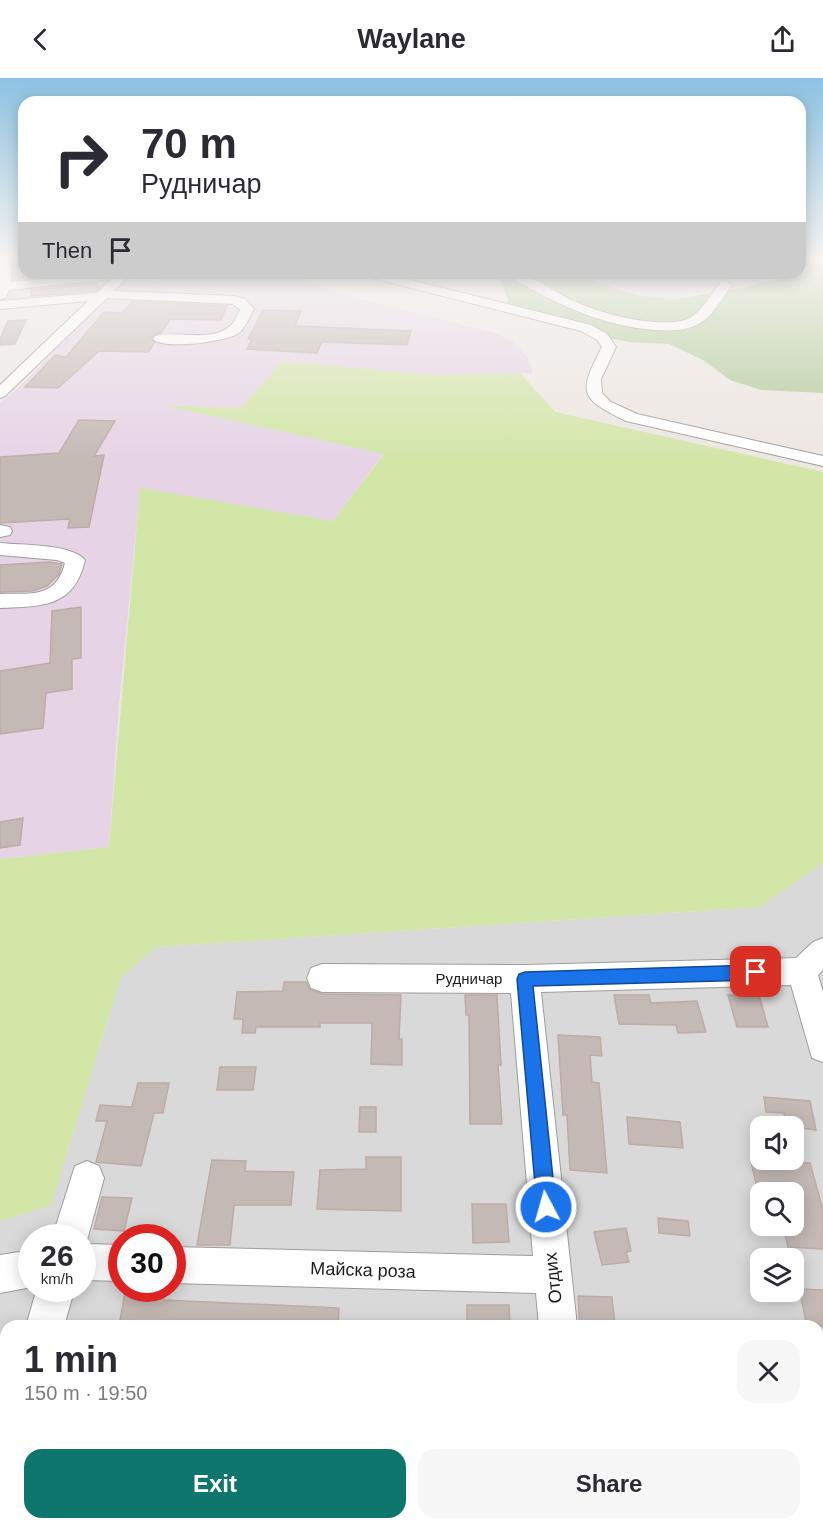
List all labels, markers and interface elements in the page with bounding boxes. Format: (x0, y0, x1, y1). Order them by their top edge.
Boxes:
icon: back (24, 23, 57, 56)
icon: share (766, 23, 799, 56)
text: Waylane (357, 24, 466, 54)
icon: right (42, 120, 120, 198)
text: 70 m (141, 120, 237, 167)
text: Рудничар (141, 169, 261, 199)
icon: arrive (104, 234, 137, 267)
text: Then (42, 238, 92, 263)
pin (730, 946, 781, 997)
icon: arrive (739, 955, 772, 988)
street label: Рудничар (436, 970, 502, 987)
map controls (750, 1116, 804, 1302)
button: sound (750, 1116, 804, 1170)
position arrow (514, 1175, 578, 1239)
button: search (750, 1182, 804, 1236)
speed limit sign: 30 (108, 1224, 186, 1302)
text: 26 (40, 1239, 74, 1272)
button: layers (750, 1248, 804, 1302)
street label: Отдих (540, 1251, 566, 1305)
street label: Майска роза (310, 1258, 417, 1282)
text: km/h (41, 1270, 73, 1287)
text: 1 min (24, 1339, 118, 1380)
button: close (737, 1340, 800, 1403)
text: 150 m · 19:50 (24, 1382, 147, 1404)
button: Exit (24, 1449, 406, 1518)
button: Share (418, 1449, 800, 1518)

